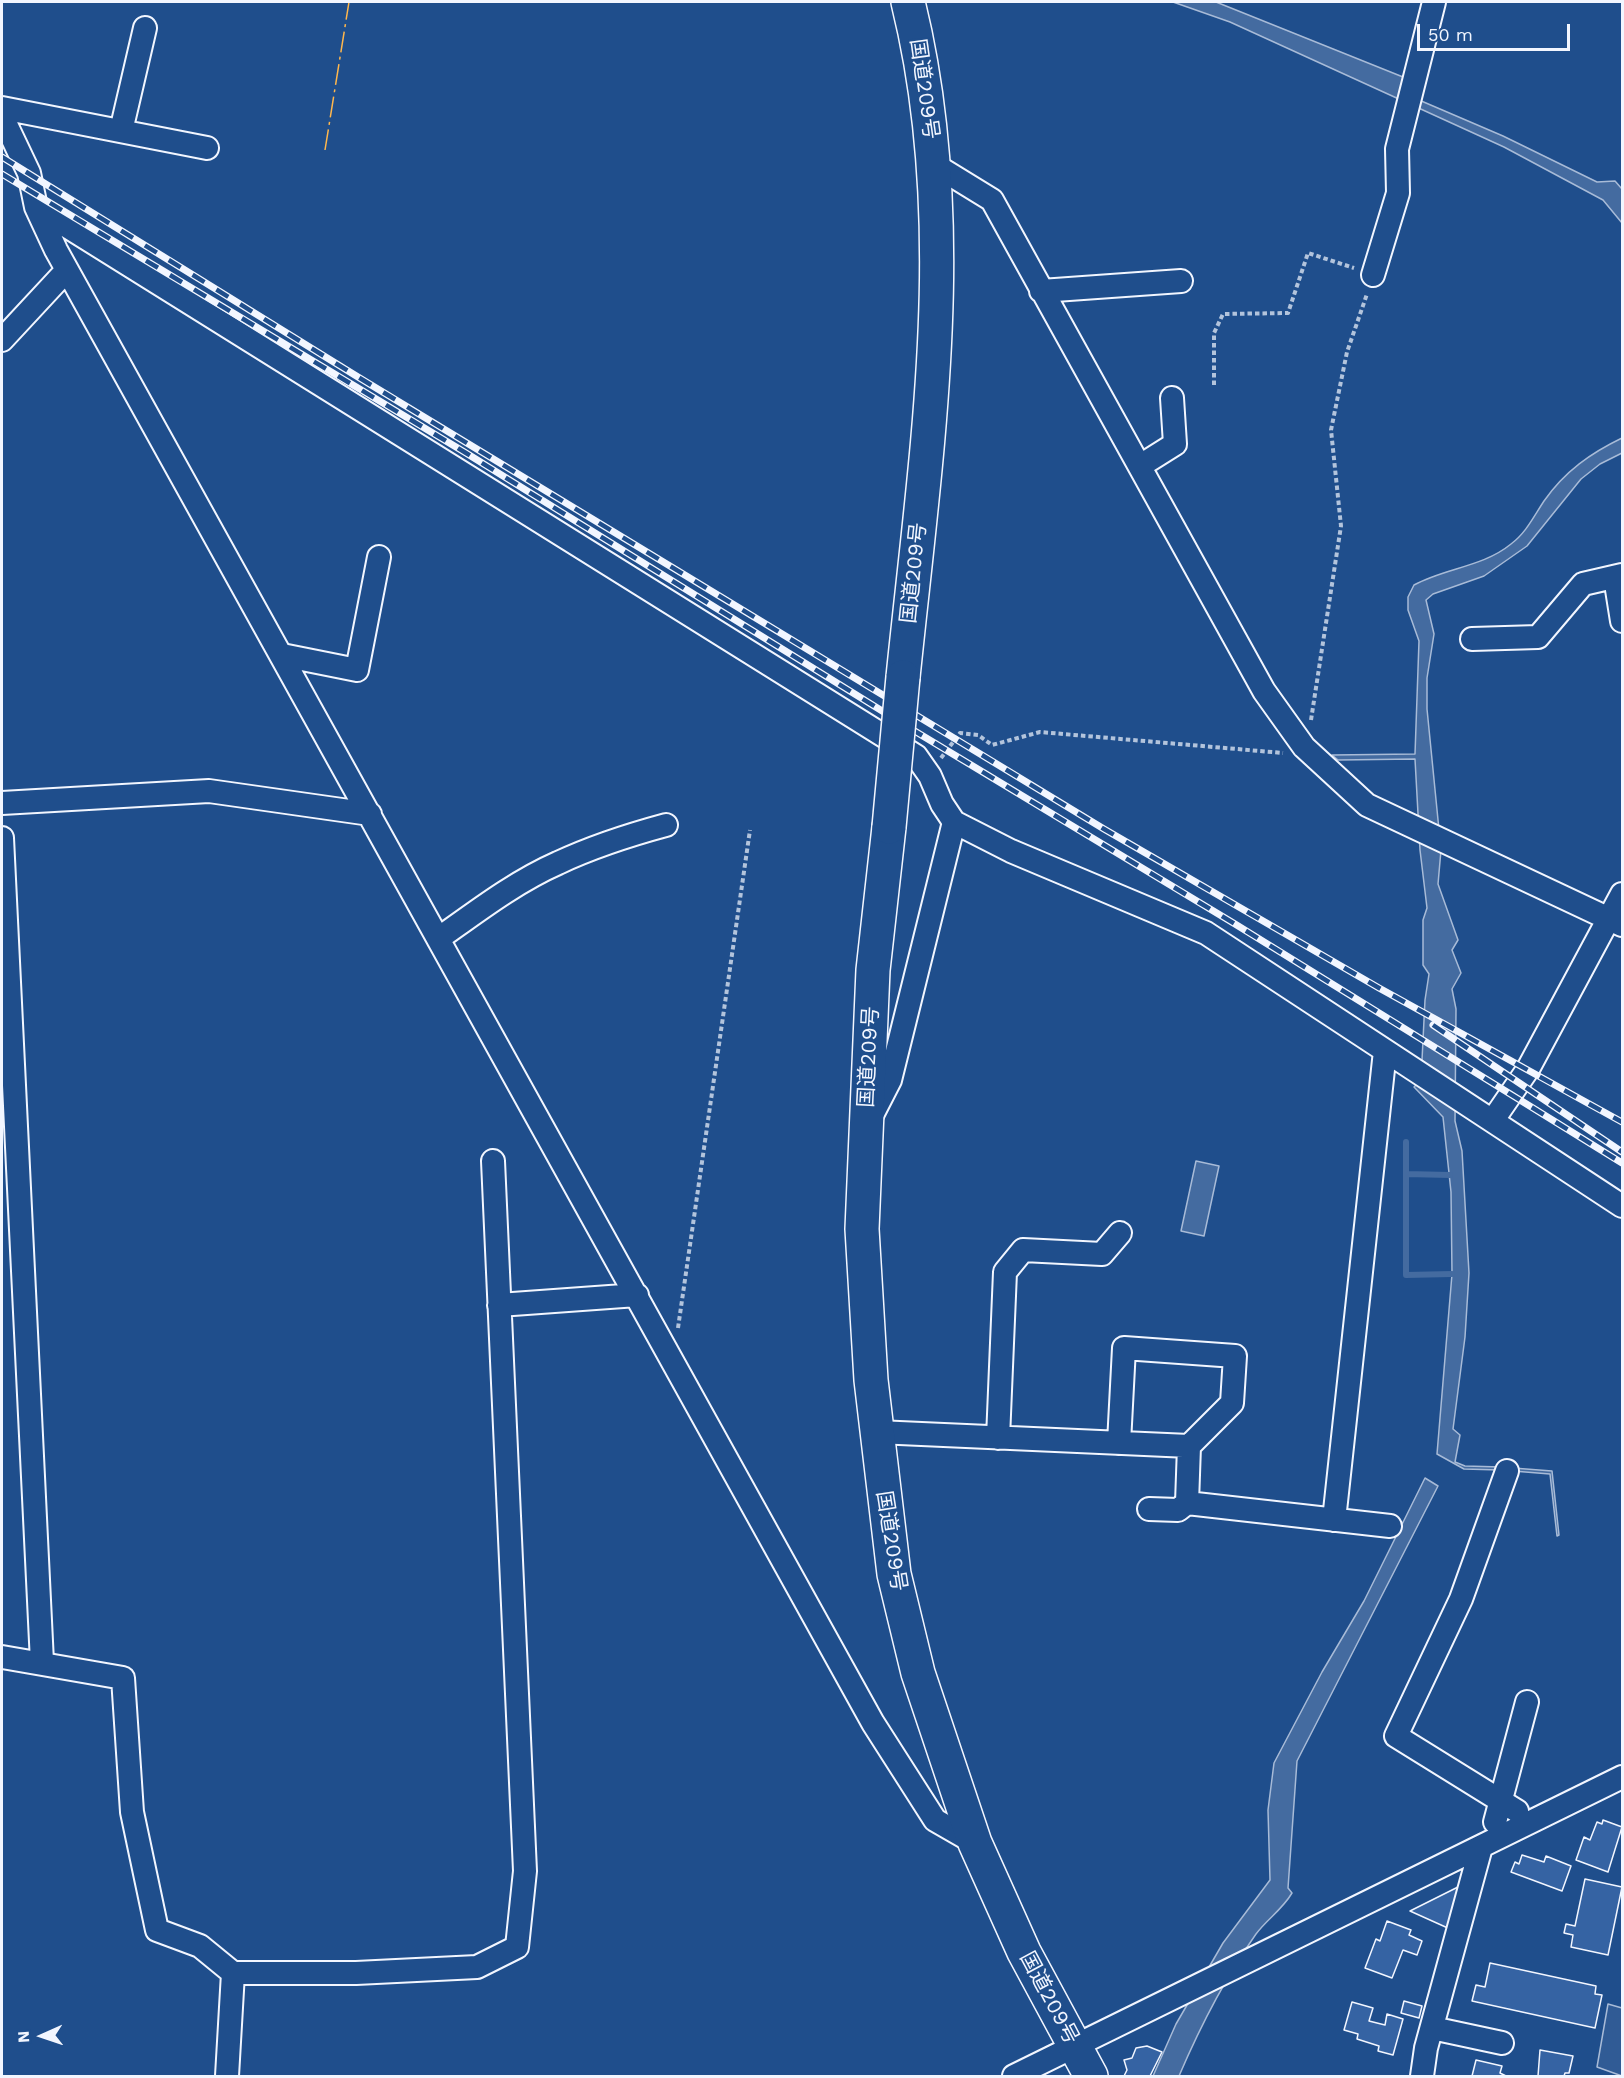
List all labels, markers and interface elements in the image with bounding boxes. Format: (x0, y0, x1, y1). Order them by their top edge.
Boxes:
scale bar (1420, 12, 1573, 50)
text: 50 m (1428, 24, 1473, 45)
street label: 国道209号 (904, 37, 944, 141)
street label: 国道209号 (896, 521, 932, 625)
street label: 国道209号 (854, 1006, 884, 1108)
street label: 国道209号 (871, 1489, 911, 1593)
street label: 国道209号 (1014, 1947, 1084, 2049)
north arrow (12, 2006, 72, 2066)
text: N (14, 2031, 33, 2043)

